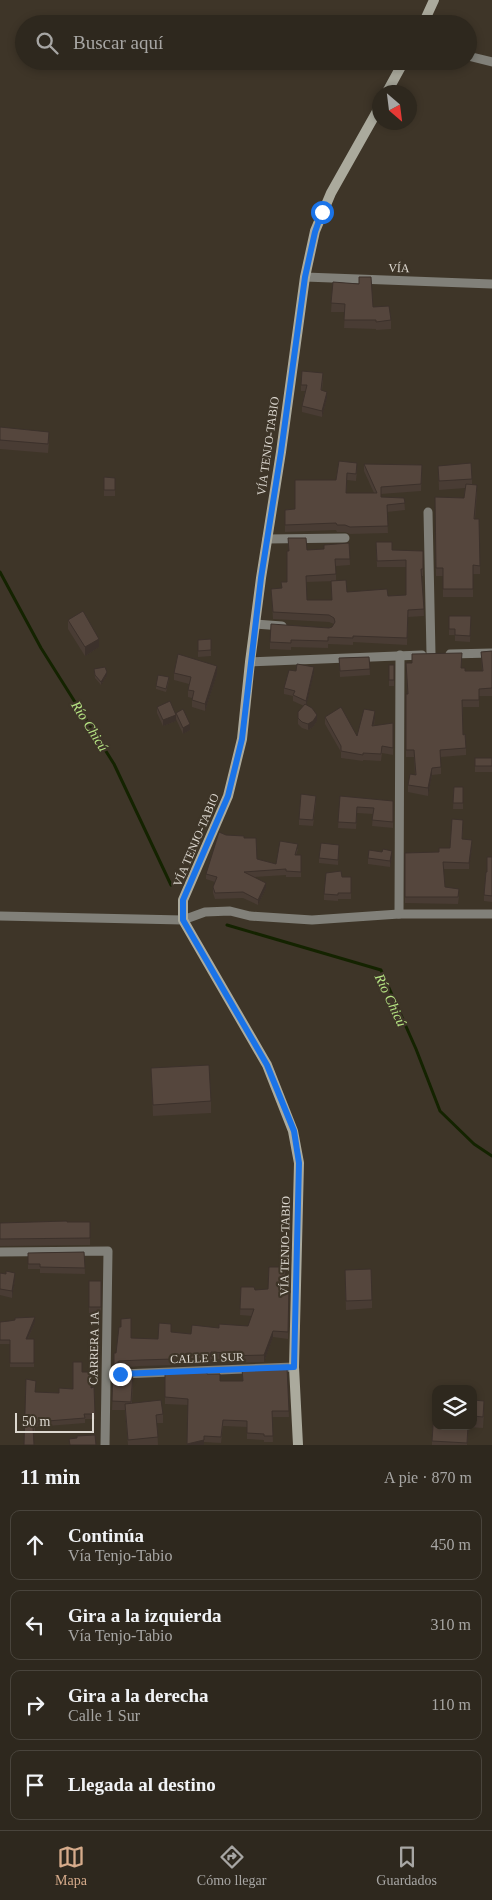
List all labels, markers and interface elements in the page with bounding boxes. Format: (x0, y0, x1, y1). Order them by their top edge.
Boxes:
search box (15, 15, 477, 70)
icon: search (33, 29, 61, 57)
text: Buscar aquí (73, 32, 163, 53)
north arrow (372, 85, 417, 130)
route start (311, 201, 334, 224)
street label: VÍA (388, 261, 410, 275)
street label: VÍA TENJO-TABIO (254, 395, 282, 496)
water label: Río Chicú (68, 698, 111, 754)
street label: VÍA TENJO-TABIO (170, 791, 222, 889)
water label: Río Chicú (371, 971, 409, 1029)
street label: VÍA TENJO-TABIO (277, 1196, 293, 1296)
street label: CARRERA 1A (86, 1311, 102, 1385)
street label: CALLE 1 SUR (170, 1350, 244, 1366)
route end (109, 1363, 132, 1386)
map controls (432, 1385, 477, 1430)
button: layers (432, 1385, 477, 1430)
scale bar (15, 1410, 94, 1433)
text: 50 m (22, 1414, 50, 1429)
text: 11 min (20, 1465, 80, 1489)
text: A pie · 870 m (384, 1469, 472, 1486)
text: Continúa (68, 1525, 144, 1546)
icon: ahead (21, 1531, 49, 1559)
text: 450 m (431, 1536, 471, 1553)
text: Vía Tenjo-Tabio (68, 1547, 173, 1564)
text: Gira a la izquierda (68, 1605, 222, 1626)
icon: left (21, 1611, 49, 1639)
text: 310 m (431, 1616, 471, 1633)
text: Vía Tenjo-Tabio (68, 1627, 173, 1644)
text: Gira a la derecha (68, 1685, 209, 1706)
icon: right (21, 1691, 49, 1719)
text: 110 m (431, 1696, 471, 1713)
text: Calle 1 Sur (68, 1707, 140, 1724)
icon: arrive (21, 1771, 49, 1799)
text: Llegada al destino (68, 1774, 216, 1795)
tab: Mapa (55, 1843, 87, 1889)
tab: Cómo llegar (197, 1843, 266, 1889)
tab: Guardados (376, 1843, 437, 1889)

